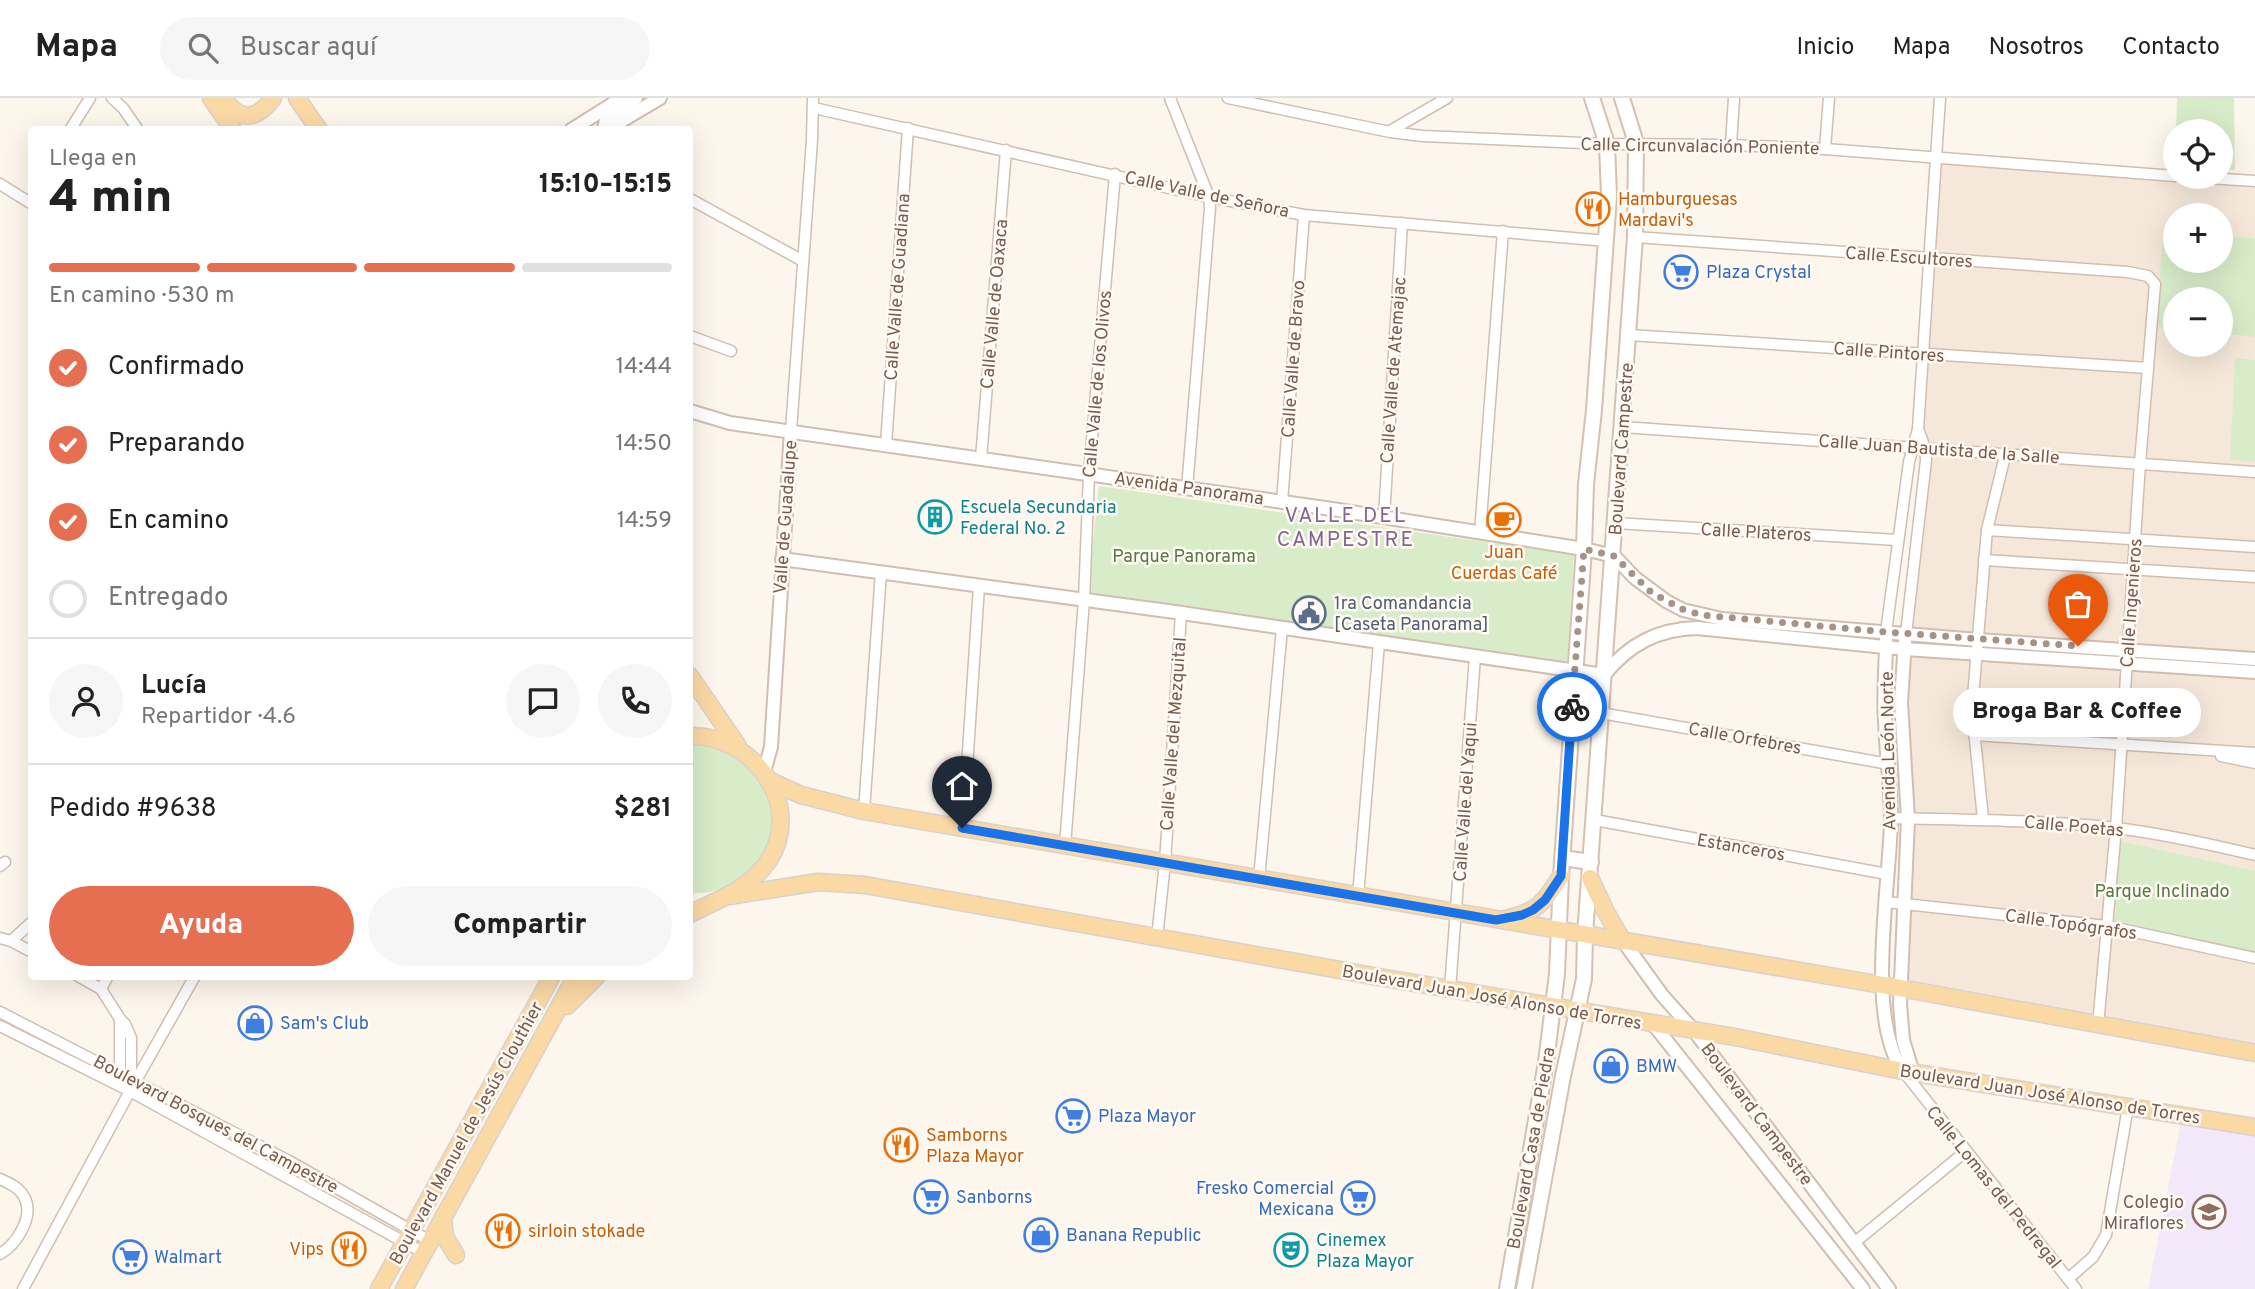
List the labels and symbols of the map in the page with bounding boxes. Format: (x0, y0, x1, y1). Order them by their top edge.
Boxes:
street label: Calle Circunvalación Poniente (1580, 134, 1820, 161)
street label: Calle Valle de Señora (1122, 167, 1291, 224)
place label: Hamburguesas Mardavi's (1618, 189, 1738, 233)
restaurant icon: Hamburguesas Mardavi's (1574, 190, 1612, 228)
street label: Calle Valle de Guadiana (880, 193, 917, 381)
street label: Calle Valle de Oaxaca (977, 218, 1014, 390)
street label: Calle Escultores (1844, 243, 1974, 274)
supermarket icon: Plaza Crystal (1662, 253, 1700, 291)
place label: Plaza Crystal (1706, 262, 1811, 285)
street label: Calle Valle de Atemajac (1376, 276, 1413, 464)
street label: Calle Valle de Bravo (1278, 279, 1311, 439)
street label: Calle Valle de los Olivos (1079, 289, 1118, 479)
street label: Calle Pintores (1833, 338, 1945, 369)
street label: Boulevard Campestre (1605, 362, 1640, 536)
street label: Calle Juan Bautista de la Salle (1818, 431, 2060, 470)
street label: Valle de Guadalupe (770, 439, 803, 595)
street label: Avenida Panorama (1112, 468, 1265, 511)
place label: Escuela Secundaria Federal No. 2 (960, 497, 1116, 541)
building icon: Escuela Secundaria Federal No. 2 (916, 498, 954, 536)
cafe icon: Juan Cuerdas Café (1485, 501, 1523, 539)
district label: VALLE DEL CAMPESTRE (1277, 503, 1415, 554)
street label: Calle Plateros (1700, 519, 1812, 548)
street label: Calle Ingenieros (2117, 538, 2148, 668)
place label: Juan Cuerdas Café (1451, 542, 1557, 586)
park label: Parque Panorama (1112, 546, 1256, 569)
pin (2048, 574, 2108, 646)
place label: 1ra Comandancia [Caseta Panorama] (1334, 593, 1488, 637)
public building icon: 1ra Comandancia [Caseta Panorama] (1290, 594, 1328, 632)
street label: Calle Valle del Mezquital (1156, 636, 1193, 832)
street label: Avenida León Norte (1877, 671, 1902, 831)
courier (1537, 672, 1607, 742)
callout: Broga Bar & Coffee (1954, 688, 2202, 737)
street label: Calle Orfebres (1686, 718, 1803, 761)
street label: Calle Valle del Yaqui (1449, 722, 1484, 883)
pin (932, 756, 992, 828)
street label: Calle Poetas (2023, 812, 2125, 843)
street label: Estanceros (1695, 829, 1787, 868)
park label: Parque Inclinado (2094, 881, 2230, 904)
street label: Calle Topógrafos (2003, 905, 2138, 946)
street label: Boulevard Juan José Alonso de Torres (1340, 961, 1643, 1036)
street label: Boulevard Manuel de Jesús Clouthier (385, 998, 549, 1269)
shop icon: Sam's Club (236, 1004, 274, 1042)
place label: Sam's Club (280, 1013, 369, 1036)
street label: Boulevard Campestre (1695, 1039, 1817, 1191)
street label: Boulevard Casa de Piedra (1503, 1045, 1562, 1251)
shop icon: BMW (1592, 1047, 1630, 1085)
street label: Boulevard Bosques del Campestre (89, 1051, 342, 1200)
place label: BMW (1636, 1056, 1677, 1079)
street label: Boulevard Juan José Alonso de Torres (1898, 1060, 2202, 1131)
supermarket icon: Plaza Mayor (1054, 1097, 1092, 1135)
street label: Calle Lomas del Pedregal (1920, 1102, 2066, 1274)
place label: Plaza Mayor (1098, 1106, 1196, 1129)
place label: Samborns Plaza Mayor (926, 1125, 1024, 1169)
restaurant icon: Samborns Plaza Mayor (882, 1126, 920, 1164)
supermarket icon: Sanborns (912, 1178, 950, 1216)
place label: Fresko Comercial Mexicana (1196, 1178, 1334, 1222)
supermarket icon: Fresko Comercial Mexicana (1339, 1179, 1377, 1217)
place label: Sanborns (956, 1187, 1032, 1210)
place label: Colegio Miraflores (2104, 1192, 2184, 1236)
school or university icon: Colegio Miraflores (2190, 1193, 2228, 1231)
restaurant icon: sirloin stokade (484, 1212, 522, 1250)
shop icon: Banana Republic (1022, 1216, 1060, 1254)
place label: sirloin stokade (528, 1221, 645, 1244)
place label: Banana Republic (1066, 1225, 1202, 1248)
restaurant icon: Vips (330, 1230, 368, 1268)
place label: Cinemex Plaza Mayor (1316, 1230, 1414, 1274)
theatre icon: Cinemex Plaza Mayor (1272, 1231, 1310, 1269)
supermarket icon: Walmart (111, 1238, 149, 1276)
place label: Vips (289, 1239, 324, 1262)
place label: Walmart (154, 1247, 222, 1270)

